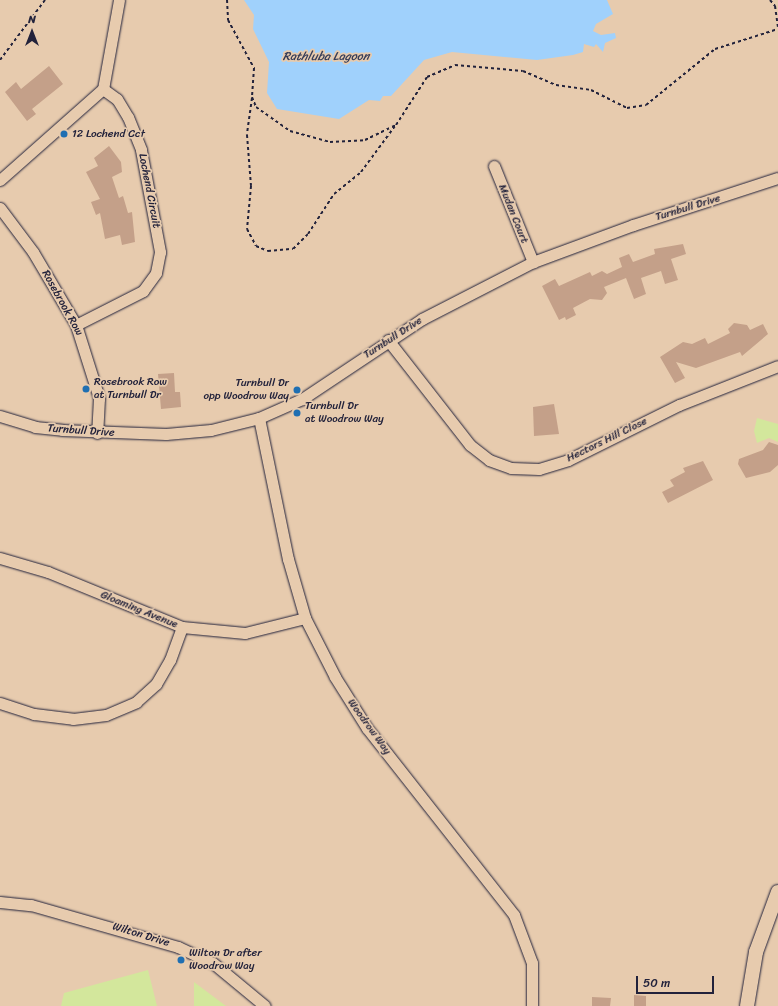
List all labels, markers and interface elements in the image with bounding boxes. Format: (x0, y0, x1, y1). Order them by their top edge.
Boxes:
text: N (28, 10, 36, 29)
north arrow (12, 12, 52, 52)
water label: Rathluba Lagoon (283, 50, 369, 64)
place label: 12 Lochend Cct (72, 127, 145, 141)
marker: 12 Lochend Cct (59, 129, 69, 139)
street label: Lochend Circuit (135, 153, 163, 229)
street label: Mudan Court (495, 182, 531, 246)
street label: Turnbull Drive (654, 192, 722, 224)
street label: Rosebrook Row (39, 268, 85, 338)
street label: Turnbull Drive (361, 314, 425, 362)
place label: Rosebrook Row at Turnbull Dr (94, 376, 167, 402)
place label: Turnbull Dr opp Woodrow Way (203, 377, 289, 403)
marker: Rosebrook Row at Turnbull Dr (81, 384, 91, 394)
marker: Turnbull Dr opp Woodrow Way (292, 385, 302, 395)
place label: Turnbull Dr at Woodrow Way (305, 400, 384, 426)
marker: Turnbull Dr at Woodrow Way (292, 408, 302, 418)
street label: Hectors Hill Close (565, 415, 649, 465)
street label: Turnbull Drive (47, 422, 115, 440)
street label: Gloaming Avenue (98, 589, 180, 631)
street label: Woodrow Way (344, 697, 394, 757)
street label: Wilton Drive (111, 920, 171, 950)
place label: Wilton Dr after Woodrow Way (189, 947, 262, 973)
marker: Wilton Dr after Woodrow Way (176, 955, 186, 965)
scale bar (638, 968, 716, 994)
text: 50 m (643, 972, 670, 994)

